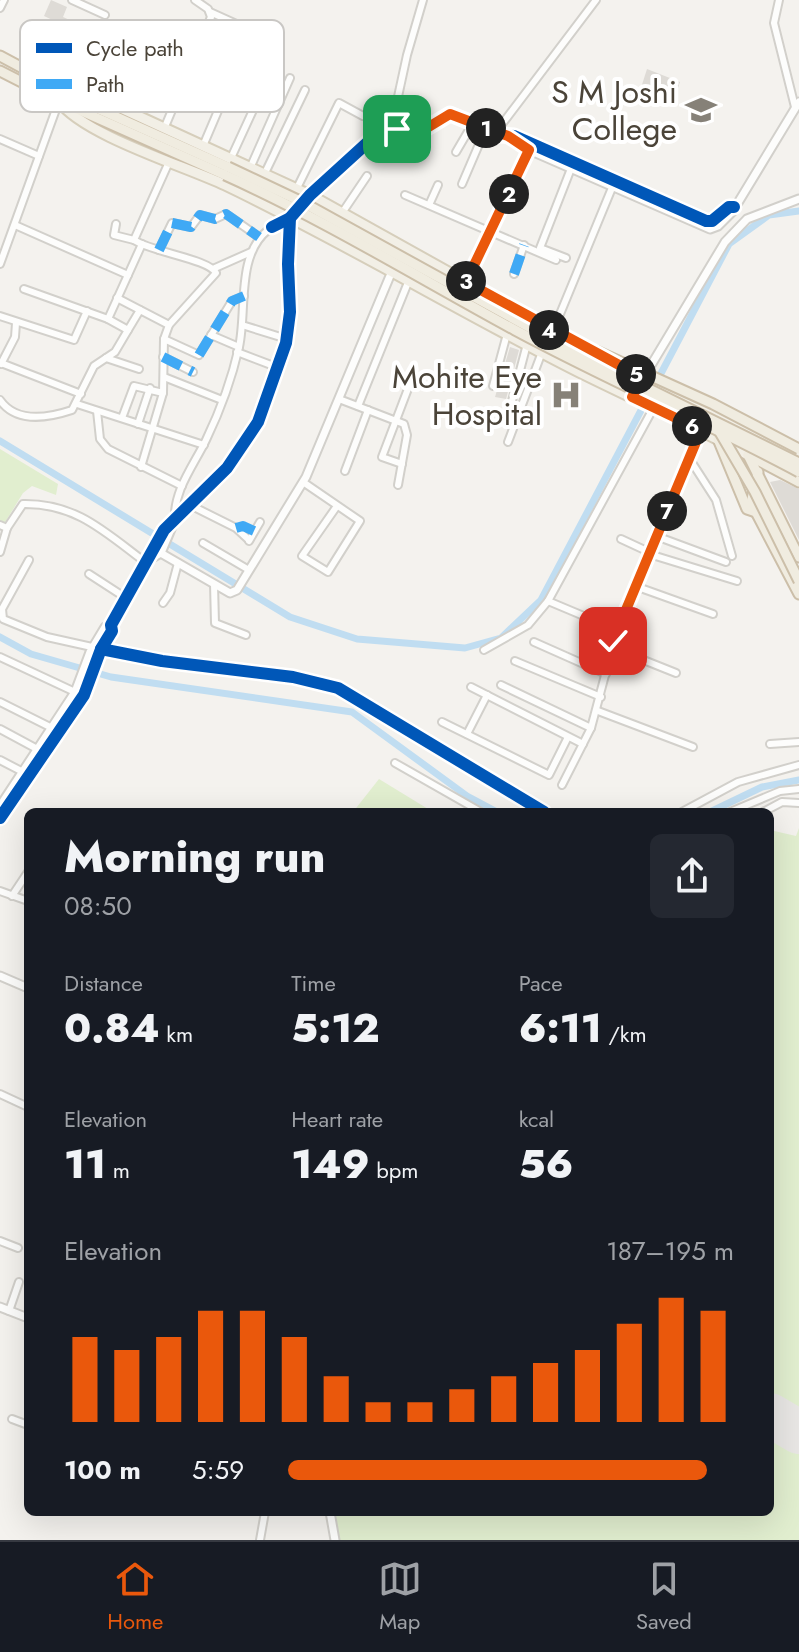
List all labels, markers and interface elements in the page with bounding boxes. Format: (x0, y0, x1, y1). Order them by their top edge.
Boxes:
legend (20, 20, 284, 112)
text: Cycle path (86, 32, 184, 64)
text: Path (86, 68, 125, 100)
place label: S M Joshi College (551, 69, 677, 152)
school or university icon: S M Joshi College (684, 93, 718, 127)
pin (363, 95, 431, 163)
icon: arrive (375, 107, 419, 151)
pin: 1 (466, 108, 506, 148)
text: 1 (480, 112, 492, 144)
pin: 2 (489, 174, 529, 214)
text: 2 (502, 178, 516, 210)
pin: 3 (446, 261, 486, 301)
text: 3 (459, 265, 473, 297)
pin: 4 (529, 310, 569, 350)
text: 4 (541, 314, 557, 346)
place label: Mohite Eye Hospital (392, 354, 542, 437)
pin: 5 (616, 354, 656, 394)
text: 5 (629, 358, 643, 390)
hospital icon: Mohite Eye Hospital (549, 378, 583, 412)
pin: 6 (672, 406, 712, 446)
text: 6 (685, 410, 699, 442)
pin: 7 (647, 491, 687, 531)
text: 7 (660, 495, 674, 527)
pin (579, 607, 647, 675)
icon: check (591, 619, 635, 663)
text: Morning run (64, 825, 326, 889)
button: share (650, 834, 734, 918)
text: 08:50 (64, 887, 132, 925)
text: Distance (64, 967, 143, 999)
text: Time (291, 967, 336, 999)
text: Pace (519, 967, 562, 999)
text: 0.84 (64, 999, 160, 1057)
text: 5:12 (291, 999, 380, 1057)
text: 6:11 (519, 999, 602, 1057)
text: km (160, 1018, 193, 1050)
text: /km (602, 1018, 647, 1050)
text: Elevation (64, 1103, 147, 1135)
text: Heart rate (291, 1103, 383, 1135)
text: kcal (519, 1103, 554, 1135)
text: 11 (64, 1135, 106, 1193)
text: 149 (291, 1135, 370, 1193)
text: 56 (519, 1135, 573, 1193)
text: m (106, 1154, 130, 1186)
text: bpm (370, 1154, 418, 1186)
text: Elevation (64, 1232, 162, 1270)
text: 187–195 m (606, 1232, 734, 1270)
text: 100 m (64, 1451, 141, 1489)
text: 5:59 (192, 1451, 244, 1489)
tab: Home (107, 1557, 163, 1637)
tab: Map (378, 1557, 422, 1637)
tab: Saved (636, 1557, 692, 1637)

